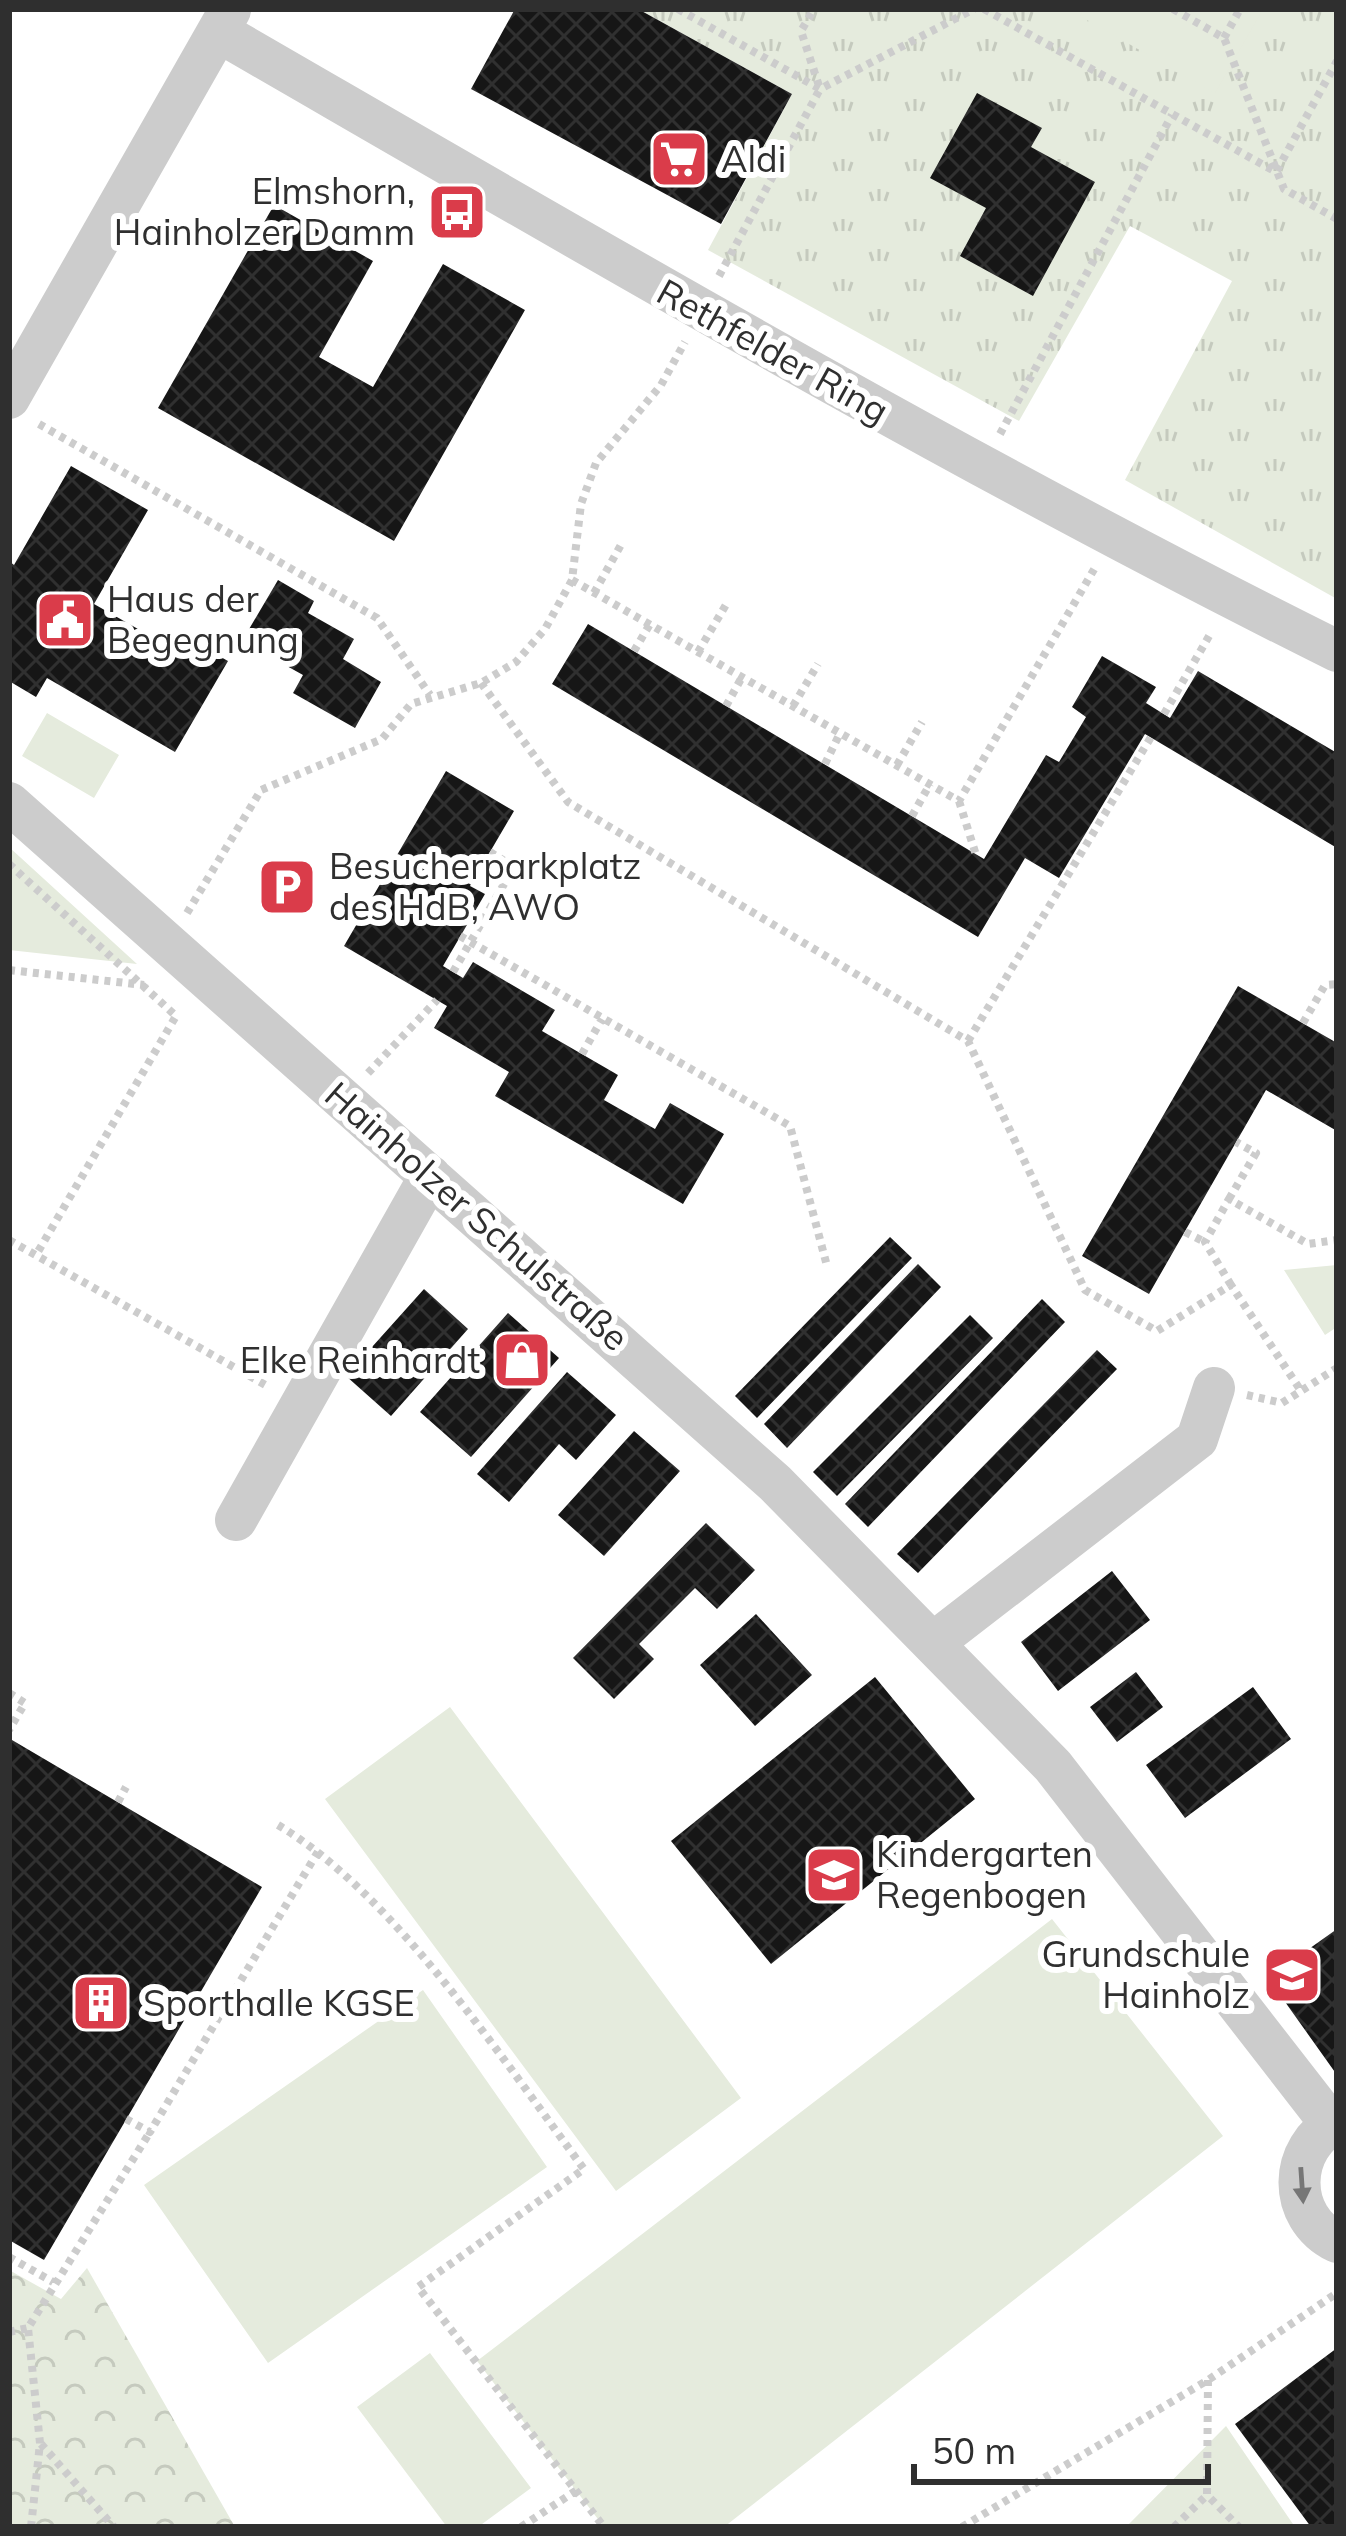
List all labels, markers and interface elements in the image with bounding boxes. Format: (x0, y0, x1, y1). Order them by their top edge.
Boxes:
supermarket icon: Aldi (648, 128, 710, 190)
place label: Aldi (721, 136, 786, 181)
place label: Elmshorn, Hainholzer Damm (114, 168, 415, 254)
bus stop icon: Elmshorn, Hainholzer Damm (426, 181, 488, 243)
street label: Rethfelder Ring (650, 268, 897, 433)
place label: Haus der Begegnung (107, 576, 299, 662)
public building icon: Haus der Begegnung (34, 589, 96, 651)
place label: Besucherparkplatz des HdB, AWO (329, 843, 641, 929)
parking icon: Besucherparkplatz des HdB, AWO (256, 856, 318, 918)
street label: Hainholzer Schulstraße (316, 1072, 638, 1360)
shop icon: Elke Reinhardt (491, 1329, 553, 1391)
place label: Elke Reinhardt (240, 1337, 480, 1382)
place label: Kindergarten Regenbogen (876, 1831, 1093, 1917)
school or university icon: Kindergarten Regenbogen (803, 1844, 865, 1906)
place label: Grundschule Hainholz (1041, 1931, 1250, 2017)
school or university icon: Grundschule Hainholz (1261, 1944, 1323, 2006)
building icon: Sporthalle KGSE (70, 1972, 132, 2034)
place label: Sporthalle KGSE (143, 1980, 415, 2025)
one-way arrow (1292, 2167, 1311, 2205)
scale bar (914, 2410, 1208, 2484)
text: 50 m (932, 2428, 1016, 2473)

